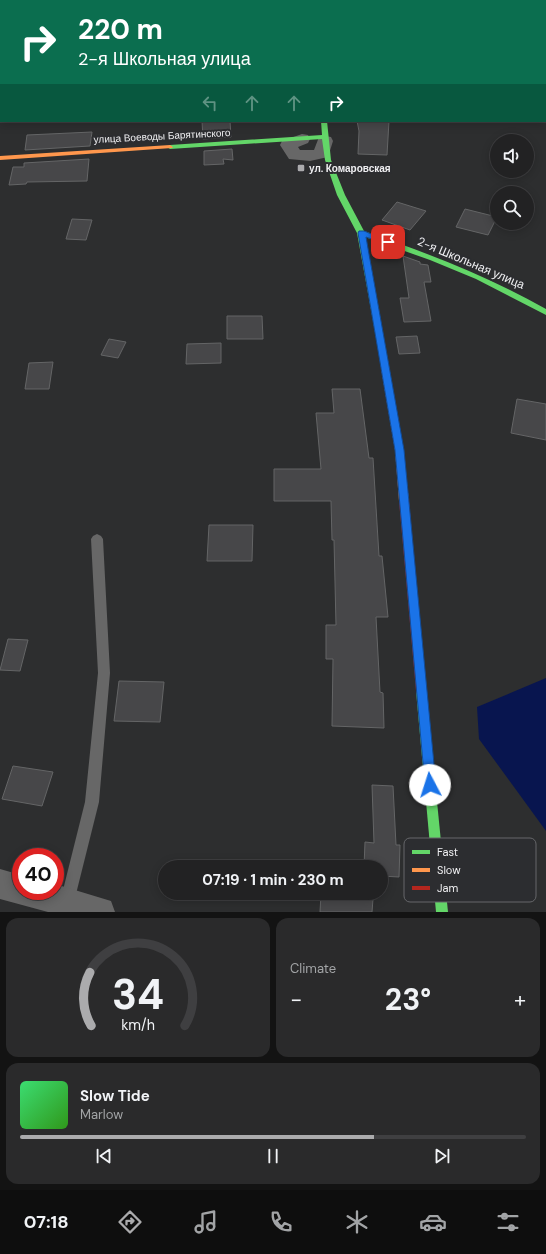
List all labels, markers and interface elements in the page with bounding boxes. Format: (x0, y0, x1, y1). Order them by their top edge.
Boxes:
text: 220 m (78, 11, 163, 48)
icon: right (12, 16, 64, 68)
text: 2-я Школьная улица (78, 47, 251, 71)
icon: left (199, 92, 221, 114)
icon: ahead (241, 92, 263, 114)
icon: ahead (283, 92, 305, 114)
icon: right (325, 92, 347, 114)
street label: улица Воеводы Барятинского (93, 126, 231, 146)
map controls (490, 134, 534, 230)
button: sound (490, 134, 534, 178)
place label: ул. Комаровская (309, 162, 391, 175)
marker: ул. Комаровская (296, 163, 306, 173)
button: search (490, 186, 534, 230)
pin (371, 225, 405, 259)
icon: arrive (377, 231, 399, 253)
street label: 2-я Школьная улица (415, 233, 527, 293)
position arrow (409, 764, 451, 806)
legend (404, 838, 536, 902)
text: Fast (437, 845, 458, 859)
speed limit sign: 40 (12, 848, 64, 900)
text: Slow (437, 863, 461, 877)
text: 07:19 · 1 min · 230 m (202, 870, 344, 890)
text: Jam (437, 881, 458, 895)
text: Climate (290, 960, 336, 977)
text: 34 (112, 967, 164, 1021)
text: 23° (385, 980, 431, 1019)
text: − (290, 985, 302, 1014)
text: + (514, 985, 526, 1014)
text: km/h (121, 1015, 155, 1033)
text: Slow Tide (80, 1086, 150, 1106)
text: Marlow (80, 1106, 123, 1123)
icon: previous (93, 1145, 115, 1167)
icon: pause (262, 1145, 284, 1167)
icon: next (431, 1145, 453, 1167)
icon: directions (116, 1208, 144, 1236)
icon: music (192, 1208, 220, 1236)
icon: phone (267, 1208, 295, 1236)
icon: climate (343, 1208, 371, 1236)
icon: car (419, 1208, 447, 1236)
icon: filters (494, 1208, 522, 1236)
text: 07:18 (24, 1210, 69, 1234)

